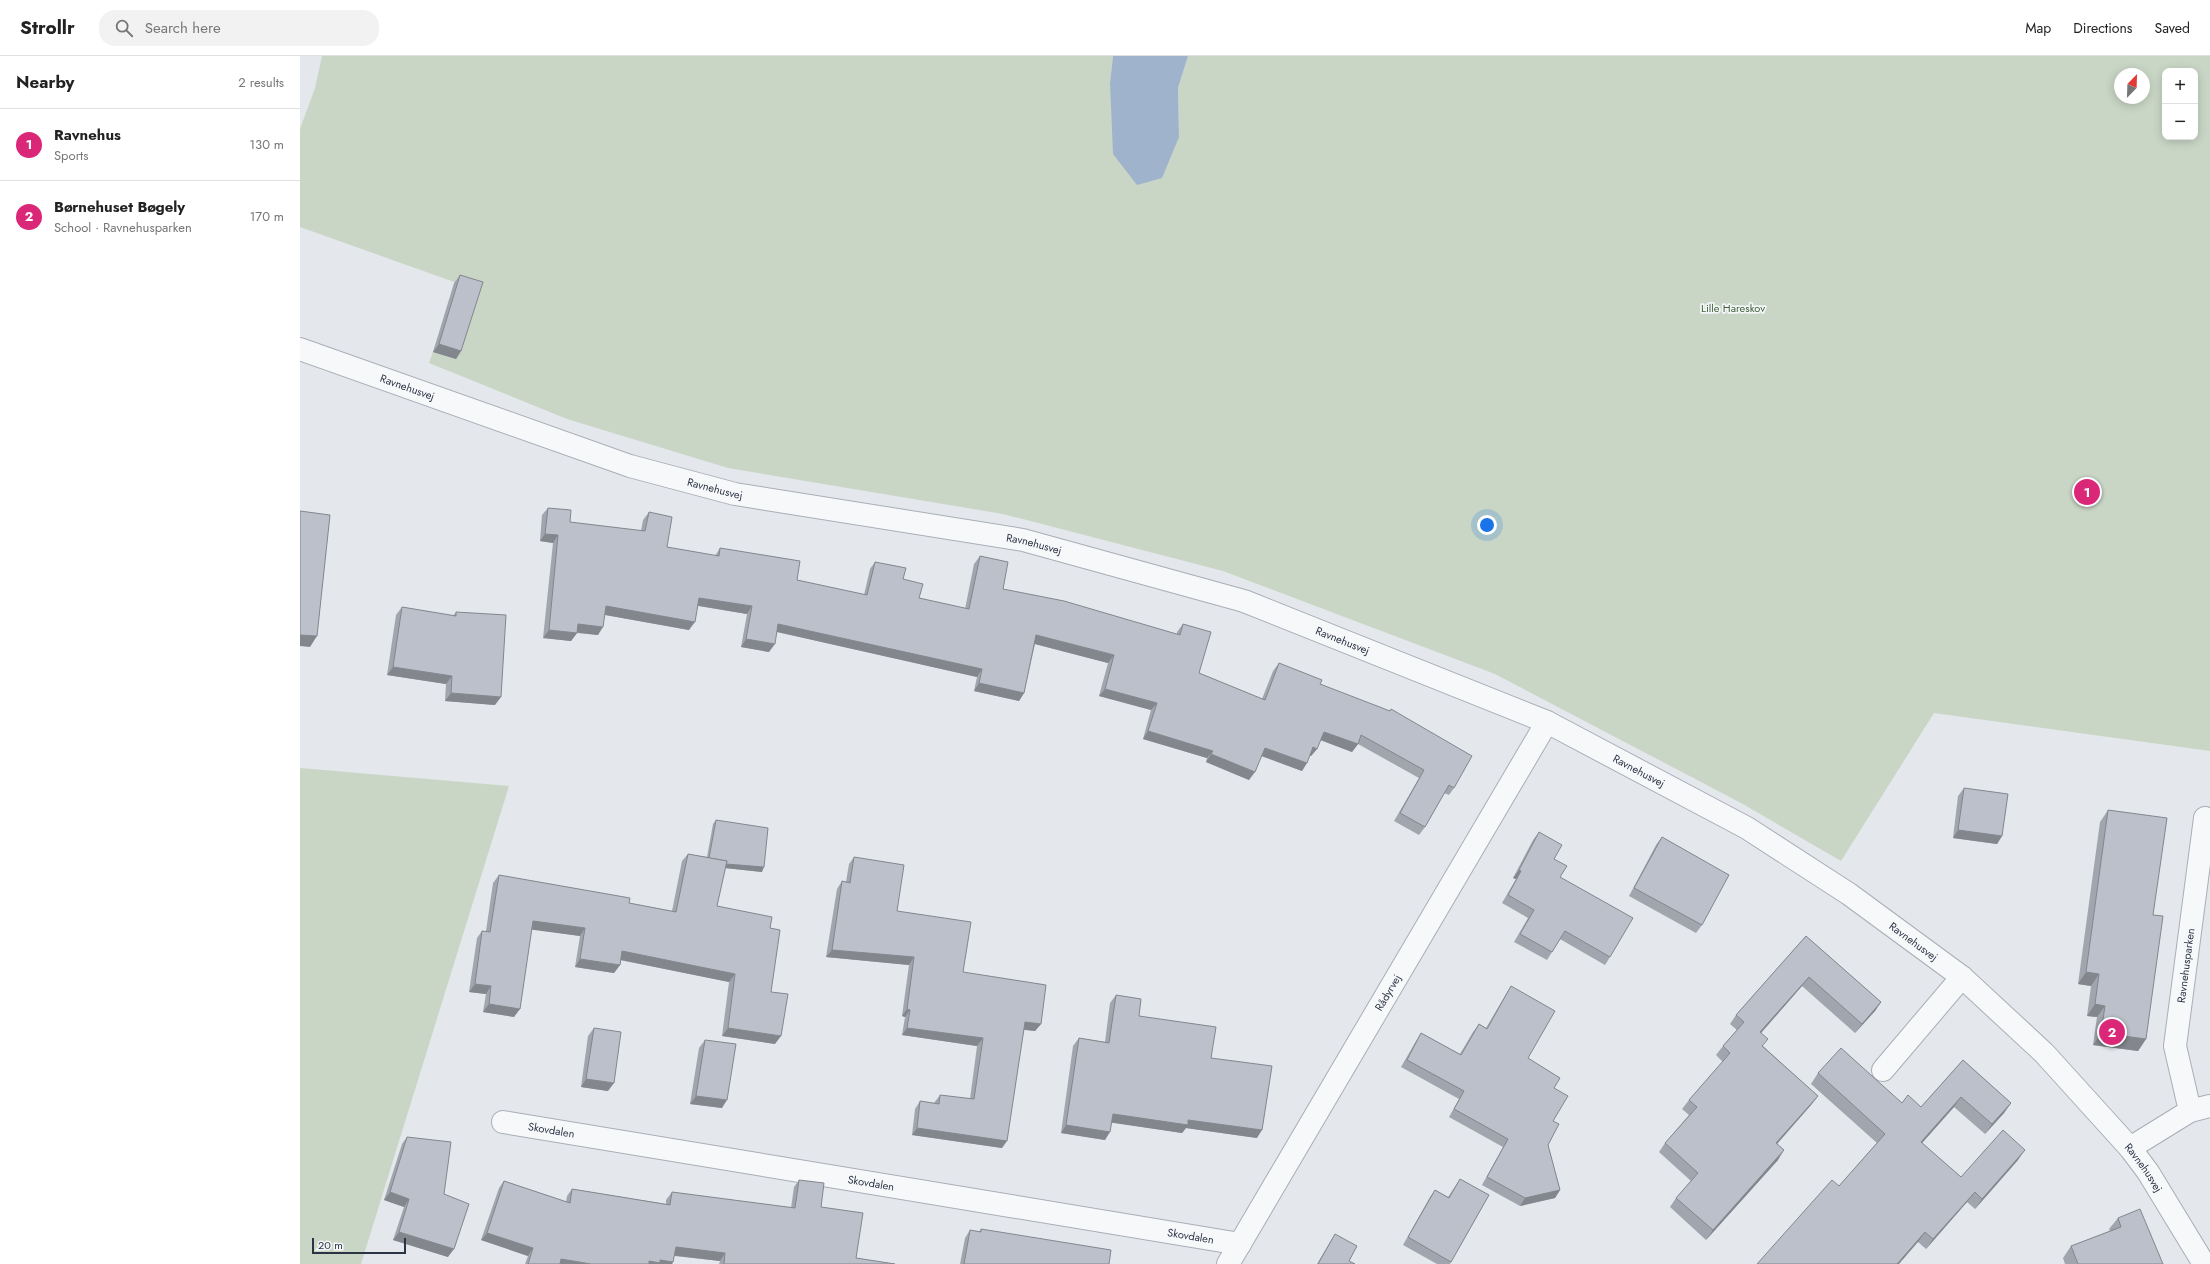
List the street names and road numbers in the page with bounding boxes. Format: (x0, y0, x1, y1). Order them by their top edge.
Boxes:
street label: Ravnehusvej (378, 370, 437, 404)
street label: Ravnehusvej (685, 474, 744, 503)
street label: Ravnehusvej (1005, 529, 1064, 558)
street label: Ravnehusvej (1313, 622, 1372, 658)
street label: Ravnehusvej (1610, 750, 1668, 791)
street label: Ravnehusvej (1886, 918, 1941, 965)
street label: Ravnehusparken (2173, 927, 2198, 1004)
street label: Rådyrvej (1371, 971, 1405, 1014)
street label: Skovdalen (527, 1118, 576, 1142)
street label: Ravnehusvej (2121, 1139, 2166, 1195)
street label: Skovdalen (847, 1171, 895, 1195)
street label: Skovdalen (1166, 1224, 1215, 1248)

